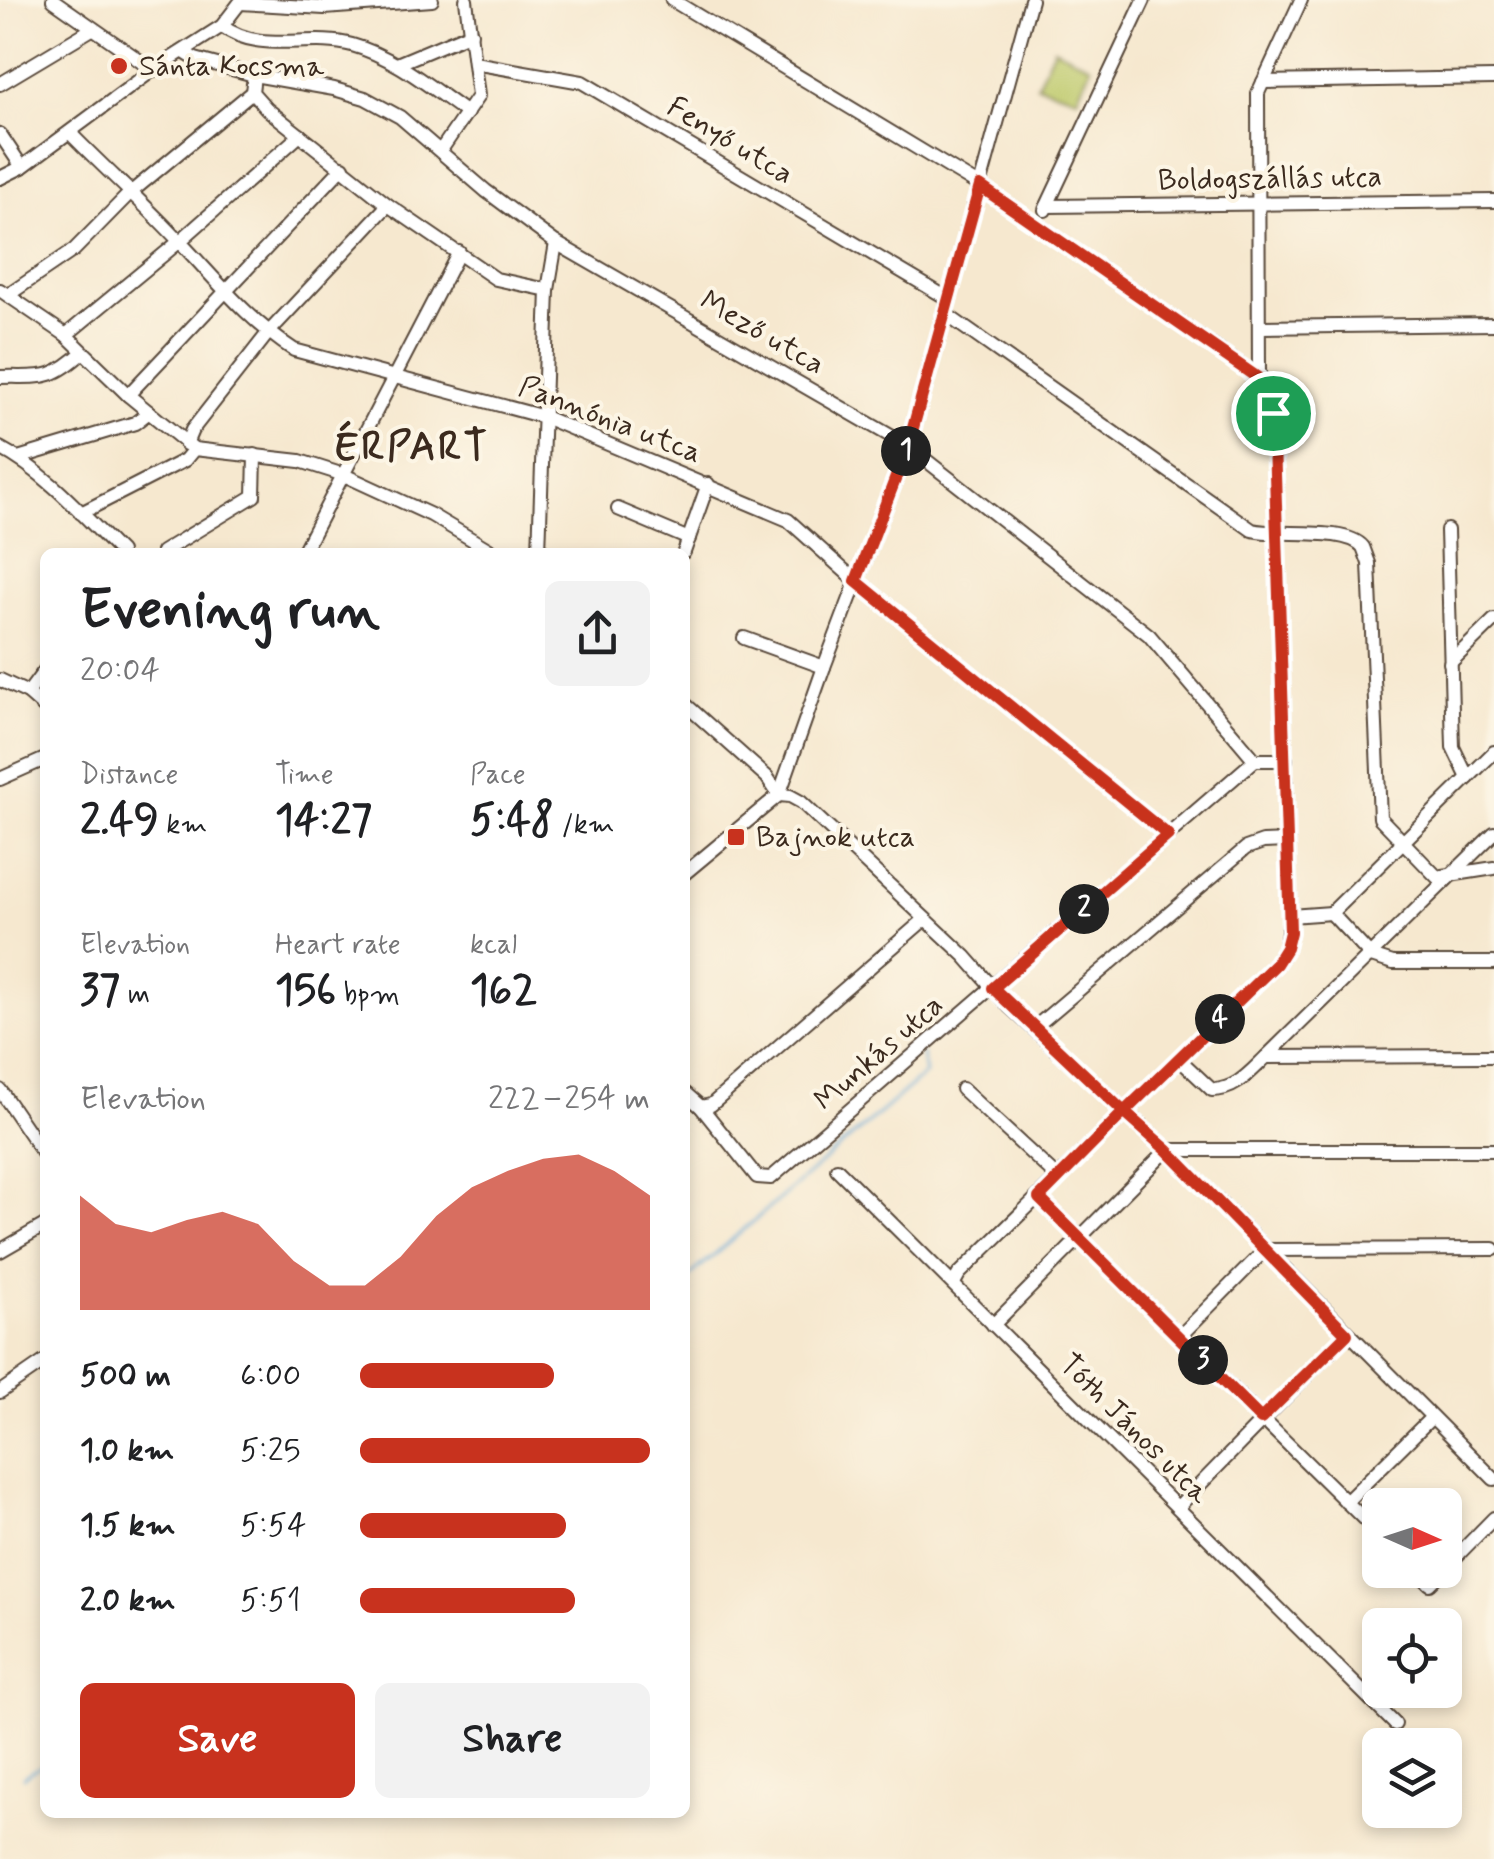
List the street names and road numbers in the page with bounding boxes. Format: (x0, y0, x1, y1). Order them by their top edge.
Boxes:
street label: Fenyő utca (660, 88, 800, 194)
street label: Boldogszállás utca (1158, 158, 1382, 200)
street label: Mező utca (693, 282, 831, 384)
street label: Pannónia utca (513, 367, 707, 473)
street label: Munkás utca (806, 986, 952, 1120)
street label: Tóth János utca (1050, 1345, 1218, 1513)

